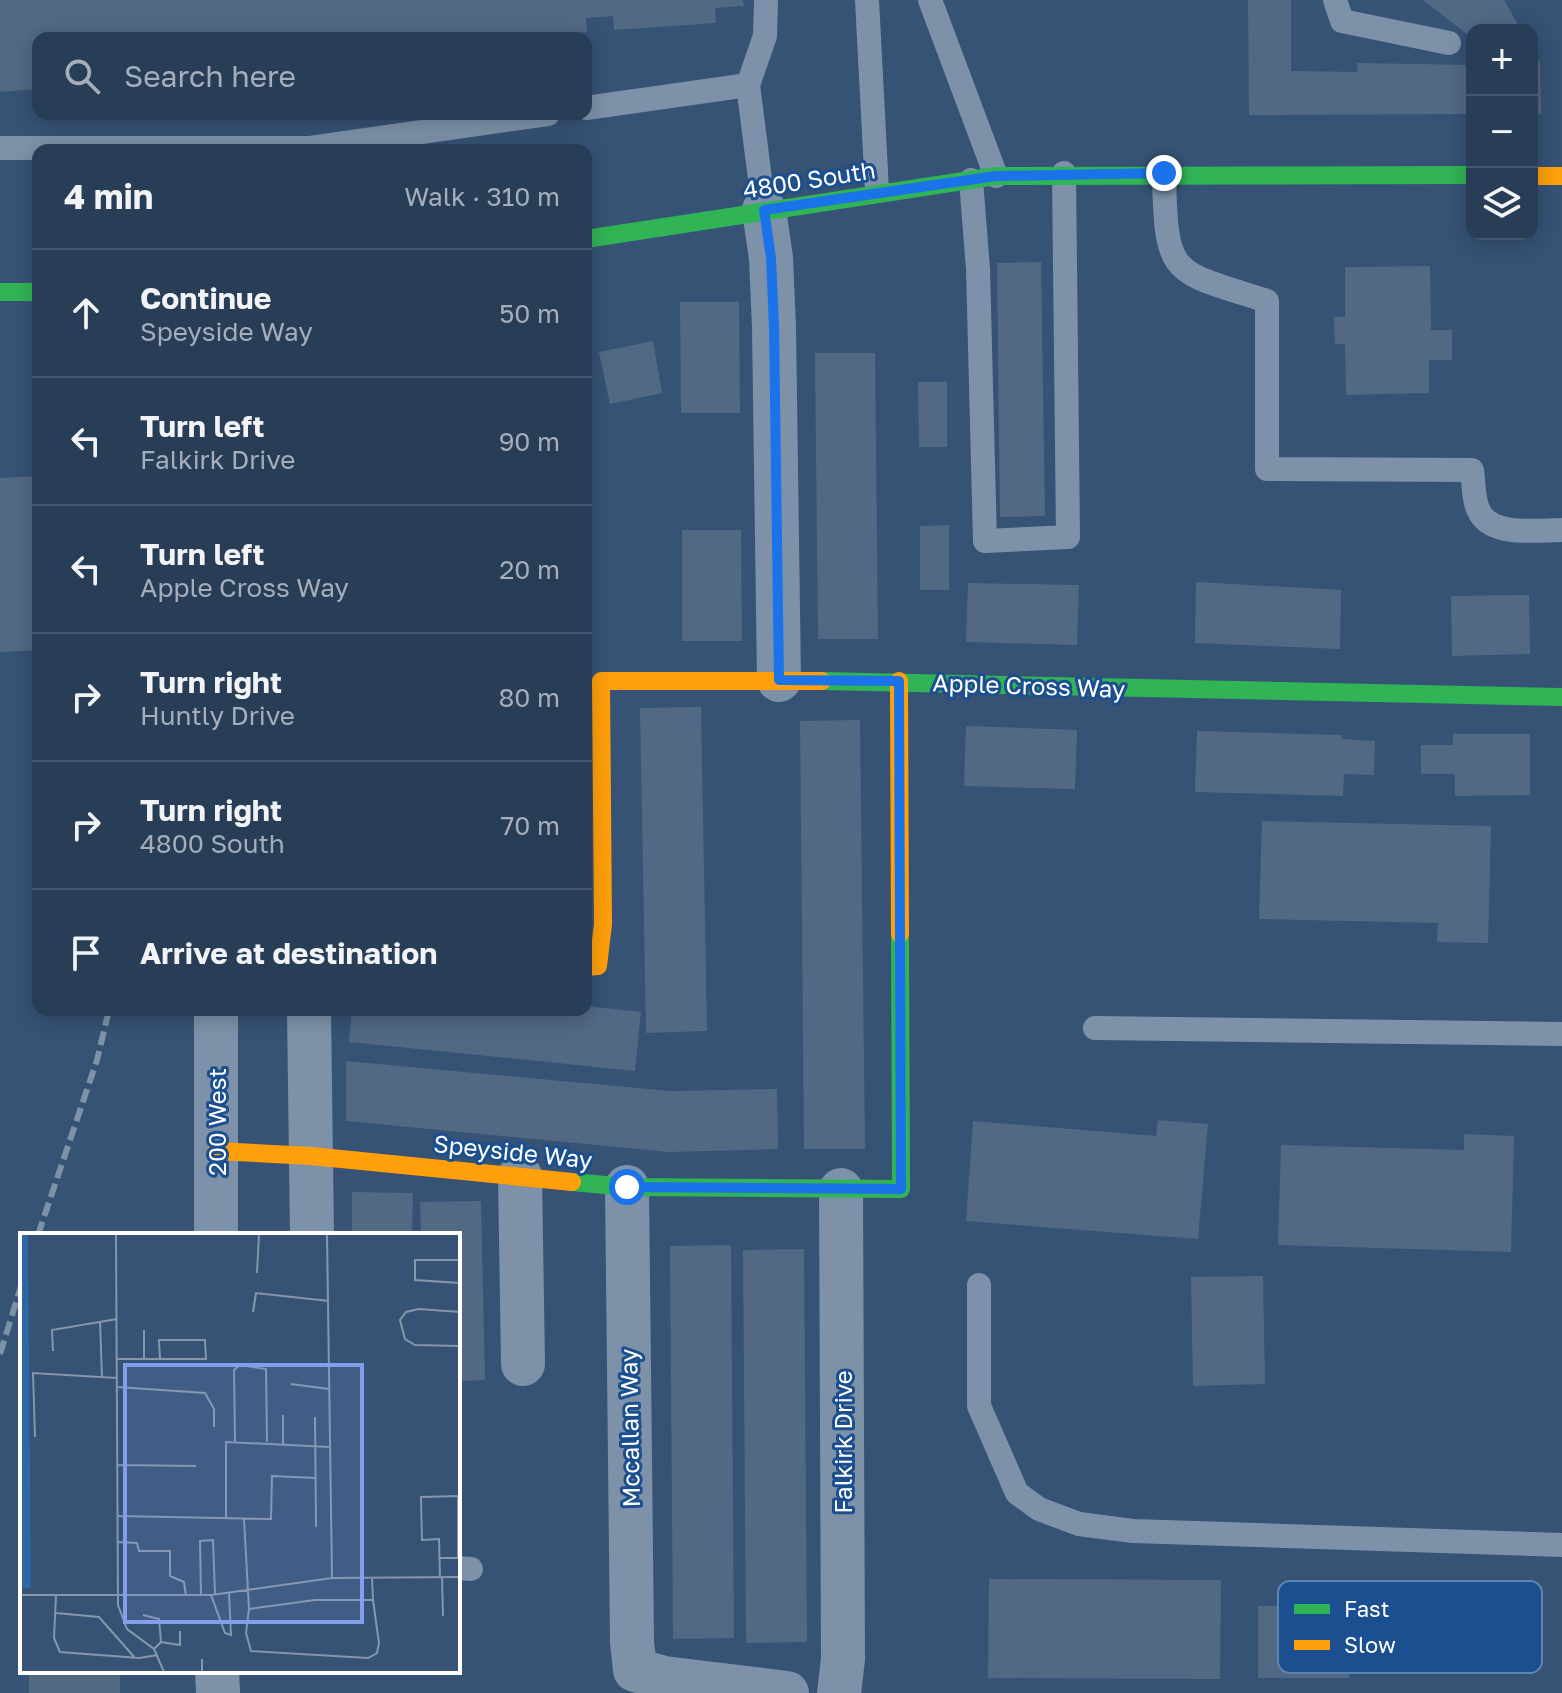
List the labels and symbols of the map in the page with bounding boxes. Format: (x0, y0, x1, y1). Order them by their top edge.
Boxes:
street label: 4800 South (741, 154, 877, 204)
route end (1146, 155, 1182, 191)
street label: Apple Cross Way (932, 667, 1126, 703)
street label: 200 West (202, 1068, 231, 1176)
street label: Speyside Way (432, 1128, 594, 1174)
route start (609, 1169, 645, 1205)
inset map (20, 1233, 460, 1673)
street label: Mccallan Way (613, 1348, 645, 1508)
street label: Falkirk Drive (828, 1370, 857, 1514)
legend (1278, 1581, 1542, 1673)
text: Fast (1344, 1595, 1390, 1622)
text: Slow (1344, 1631, 1396, 1658)

